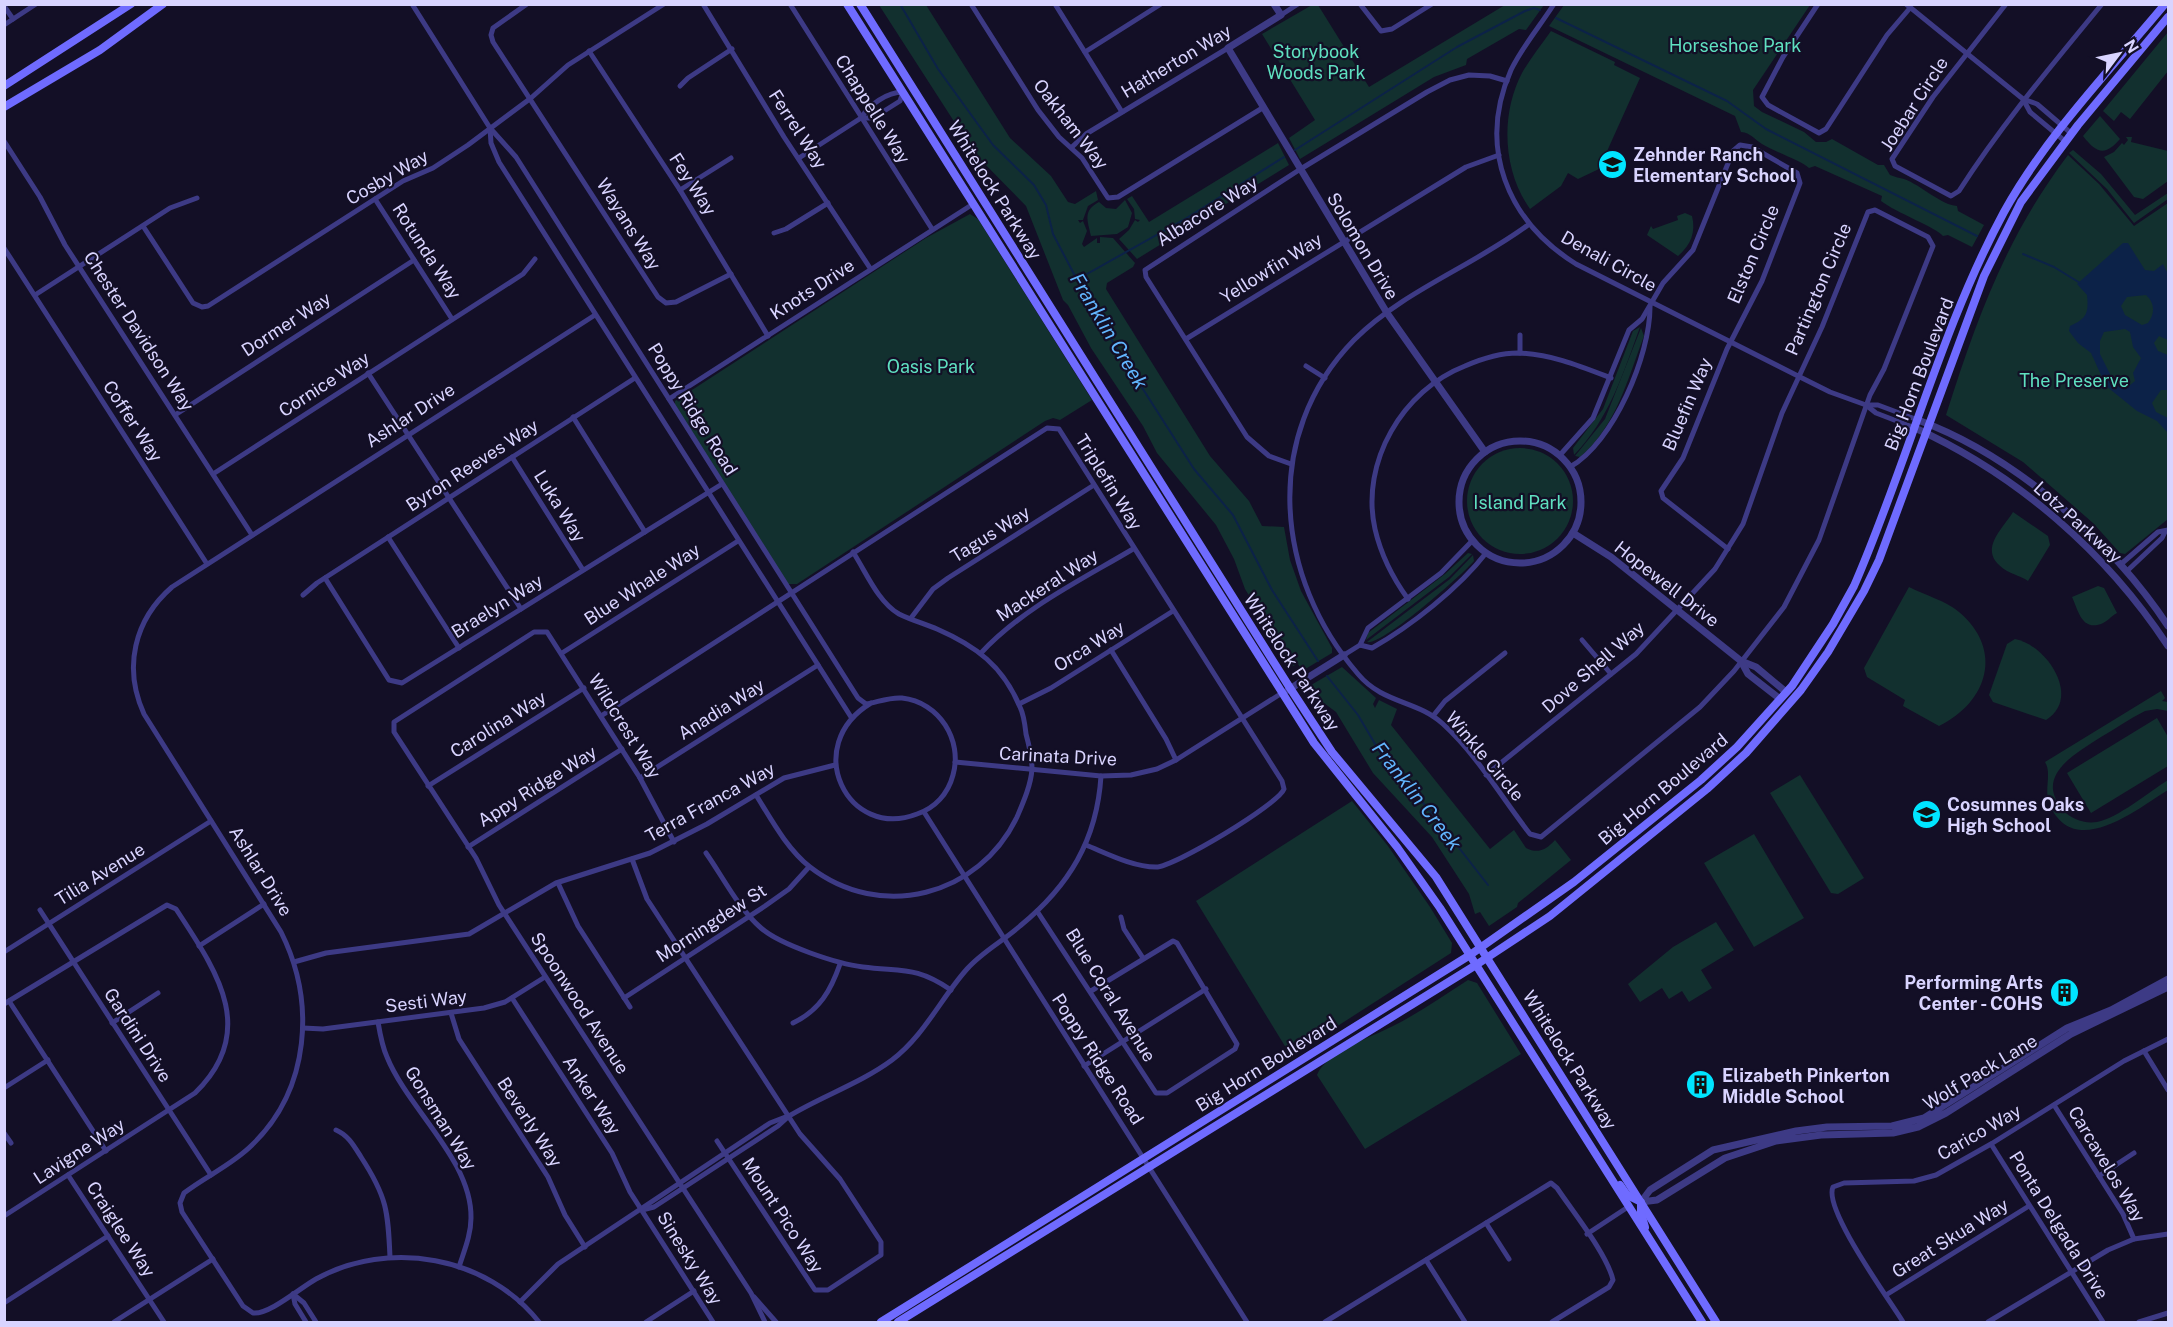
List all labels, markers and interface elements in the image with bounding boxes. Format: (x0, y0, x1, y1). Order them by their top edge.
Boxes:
street label: Hatherton Way (1117, 20, 1235, 102)
north arrow (2089, 24, 2149, 84)
park label: Horseshoe Park (1669, 35, 1801, 56)
text: N (2120, 36, 2143, 57)
park label: Storybook Woods Park (1266, 41, 1366, 83)
street label: Chappelle Way (831, 51, 915, 168)
street label: Joebar Circle (1876, 53, 1952, 155)
street label: Oakham Way (1029, 75, 1113, 174)
street label: Ferrel Way (765, 86, 831, 173)
street label: Whitelock Parkway (944, 117, 1046, 264)
place label: Zehnder Ranch Elementary School (1633, 144, 1796, 186)
street label: Cosby Way (342, 145, 432, 209)
school or university icon: Zehnder Ranch Elementary School (1596, 148, 1628, 180)
street label: Fey Way (665, 149, 721, 219)
street label: Albacore Way (1153, 171, 1262, 250)
street label: Wayans Way (592, 174, 666, 274)
street label: Solomon Drive (1323, 189, 1403, 303)
street label: Rotunda Way (388, 199, 466, 303)
street label: Elston Circle (1723, 201, 1783, 307)
street label: Partington Circle (1781, 220, 1855, 358)
street label: Denali Circle (1558, 226, 1660, 296)
street label: Yellowfin Way (1216, 228, 1326, 308)
street label: Chester Davidson Way (80, 247, 199, 415)
street label: Knots Drive (766, 254, 858, 324)
water label: Franklin Creek (1065, 268, 1153, 394)
street label: Dormer Way (237, 287, 335, 361)
street label: Big Horn Boulevard (1880, 295, 1958, 453)
street label: Poppy Ridge Road (644, 339, 742, 479)
street label: Cornice Way (275, 347, 374, 421)
street label: Bluefin Way (1658, 354, 1716, 454)
park label: Oasis Park (887, 356, 975, 377)
park label: The Preserve (2019, 370, 2129, 391)
street label: Coffer Way (99, 376, 167, 466)
street label: Ashlar Drive (362, 378, 458, 452)
street label: Byron Reeves Way (402, 414, 542, 516)
street label: Triplefin Way (1071, 430, 1147, 534)
street label: Luka Way (530, 466, 590, 546)
street label: Lotz Parkway (2030, 477, 2127, 567)
park label: Island Park (1473, 492, 1567, 513)
street label: Tagus Way (946, 501, 1034, 567)
street label: Hopewell Drive (1611, 537, 1723, 631)
street label: Blue Whale Way (580, 539, 704, 629)
street label: Mackeral Way (992, 544, 1102, 626)
street label: Braelyn Way (447, 569, 547, 642)
street label: Whitelock Parkway (1240, 589, 1345, 735)
street label: Orca Way (1050, 616, 1128, 676)
street label: Dove Shell Way (1538, 617, 1649, 717)
street label: Wildcrest Way (584, 670, 666, 783)
street label: Anadia Way (674, 674, 768, 744)
street label: Carolina Way (446, 686, 550, 762)
street label: Winkle Circle (1441, 707, 1529, 805)
street label: Big Horn Boulevard (1594, 729, 1732, 849)
water label: Franklin Creek (1367, 737, 1467, 855)
street label: Appy Ridge Way (474, 741, 600, 831)
street label: Carinata Drive (998, 742, 1118, 770)
street label: Terra Franca Way (642, 758, 779, 846)
place label: Cosumnes Oaks High School (1947, 794, 2084, 836)
school or university icon: Cosumnes Oaks High School (1910, 798, 1942, 830)
street label: Ashlar Drive (225, 822, 297, 920)
street label: Tilia Avenue (52, 838, 148, 910)
street label: Morningdew St (652, 880, 770, 966)
street label: Blue Coral Avenue (1062, 925, 1160, 1065)
street label: Spoonwood Avenue (526, 928, 634, 1078)
place label: Performing Arts Center - COHS (1904, 972, 2043, 1014)
building icon: Performing Arts Center - COHS (2048, 976, 2080, 1008)
street label: Gardini Drive (100, 984, 176, 1086)
street label: Sesti Way (384, 986, 468, 1016)
street label: Whitelock Parkway (1519, 987, 1621, 1134)
street label: Poppy Ridge Road (1048, 990, 1148, 1128)
street label: Big Horn Boulevard (1192, 1012, 1340, 1116)
street label: Wolf Pack Lane (1919, 1030, 2041, 1114)
street label: Anker Way (559, 1052, 625, 1139)
street label: Gonsman Way (401, 1062, 481, 1174)
place label: Elizabeth Pinkerton Middle School (1722, 1065, 1890, 1107)
building icon: Elizabeth Pinkerton Middle School (1685, 1069, 1717, 1101)
street label: Beverly Way (493, 1073, 567, 1171)
street label: Carico Way (1933, 1099, 2025, 1164)
street label: Carcavelos Way (2064, 1102, 2150, 1226)
street label: Lavigne Way (29, 1114, 129, 1188)
street label: Ponta Delgada Drive (2005, 1147, 2113, 1303)
street label: Mount Pico Way (738, 1153, 828, 1277)
street label: Craiglee Way (82, 1177, 160, 1281)
street label: Great Skua Way (1888, 1194, 2012, 1282)
street label: Sinesky Way (653, 1208, 727, 1309)

